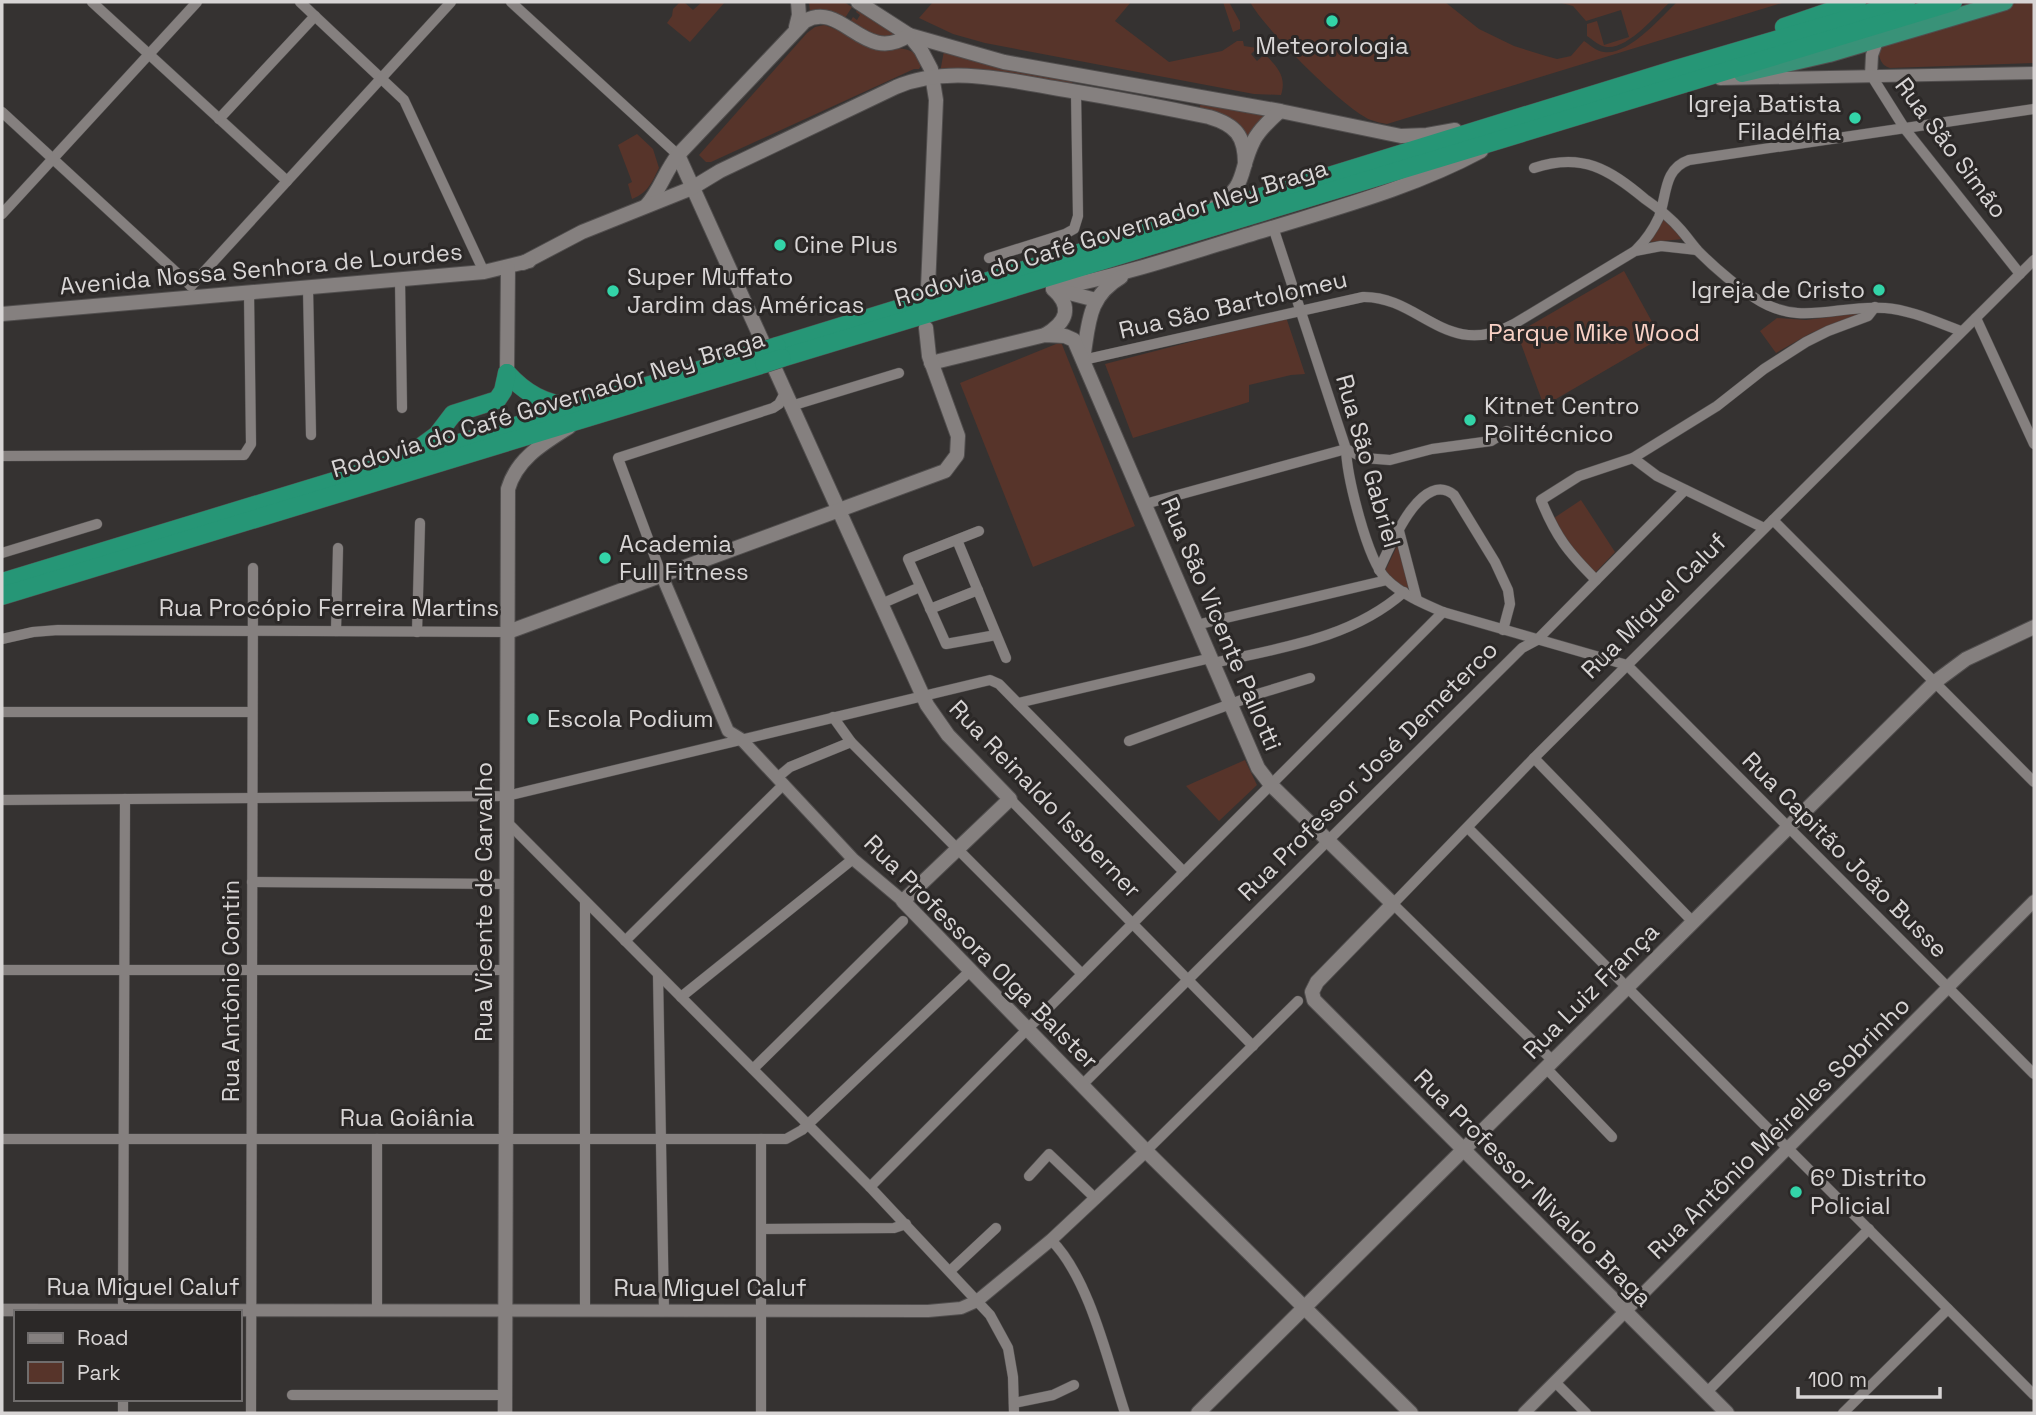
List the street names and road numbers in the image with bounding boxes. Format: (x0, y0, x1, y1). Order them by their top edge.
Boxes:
street label: Rua São Simão (1888, 71, 2014, 224)
street label: Rodovia do Café Governador Ney Braga (890, 152, 1332, 313)
street label: Avenida Nossa Senhora de Lourdes (58, 235, 464, 302)
street label: Rua São Bartolomeu (1116, 263, 1350, 346)
street label: Rodovia do Café Governador Ney Braga (327, 323, 769, 484)
street label: Rua São Gabriel (1329, 371, 1408, 551)
street label: Rua São Vicente Pallotti (1154, 492, 1289, 755)
street label: Rua Miguel Caluf (1574, 526, 1733, 685)
street label: Rua Procópio Ferreira Martins (159, 592, 499, 623)
street label: Rua Professor José Demeterco (1231, 634, 1504, 907)
street label: Rua Reinaldo Issberner (943, 693, 1148, 904)
street label: Rua Capitão João Busse (1736, 745, 1955, 964)
street label: Rua Vicente de Carvalho (468, 762, 499, 1042)
street label: Rua Professora Olga Balster (858, 828, 1105, 1075)
street label: Rua Antônio Contin (215, 880, 246, 1102)
street label: Rua Luiz França (1516, 916, 1665, 1065)
street label: Rua Antônio Meirelles Sobrinho (1641, 990, 1916, 1265)
street label: Rua Professor Nivaldo Braga (1408, 1062, 1659, 1313)
street label: Rua Goiânia (340, 1102, 474, 1133)
street label: Rua Miguel Caluf (46, 1271, 240, 1302)
street label: Rua Miguel Caluf (613, 1272, 807, 1303)

